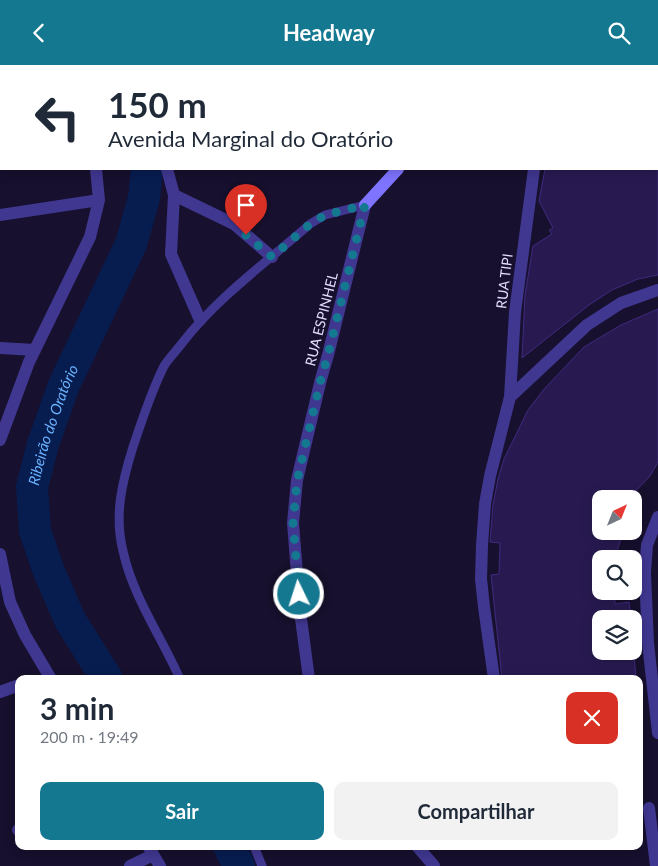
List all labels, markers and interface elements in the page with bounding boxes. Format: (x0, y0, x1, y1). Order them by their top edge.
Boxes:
icon: back (25, 19, 53, 47)
text: Headway (283, 19, 375, 46)
icon: search (605, 19, 633, 47)
text: 150 m (108, 83, 207, 125)
icon: left (25, 85, 90, 150)
text: Avenida Marginal do Oratório (108, 125, 393, 152)
pin (225, 184, 267, 235)
icon: arrive (232, 191, 260, 219)
street label: RUA TIPI (492, 252, 516, 310)
street label: RUA ESPINHEL (301, 270, 341, 368)
water label: Ribeirão do Oratório (24, 361, 82, 487)
north arrow (592, 490, 642, 540)
map controls (592, 490, 642, 660)
button: search (592, 550, 642, 600)
position arrow (272, 567, 324, 619)
button: layers (592, 610, 642, 660)
text: 3 min (40, 690, 114, 726)
button: close (566, 692, 618, 744)
text: 200 m · 19:49 (40, 727, 139, 746)
button: Sair (40, 782, 324, 840)
button: Compartilhar (334, 782, 618, 840)

